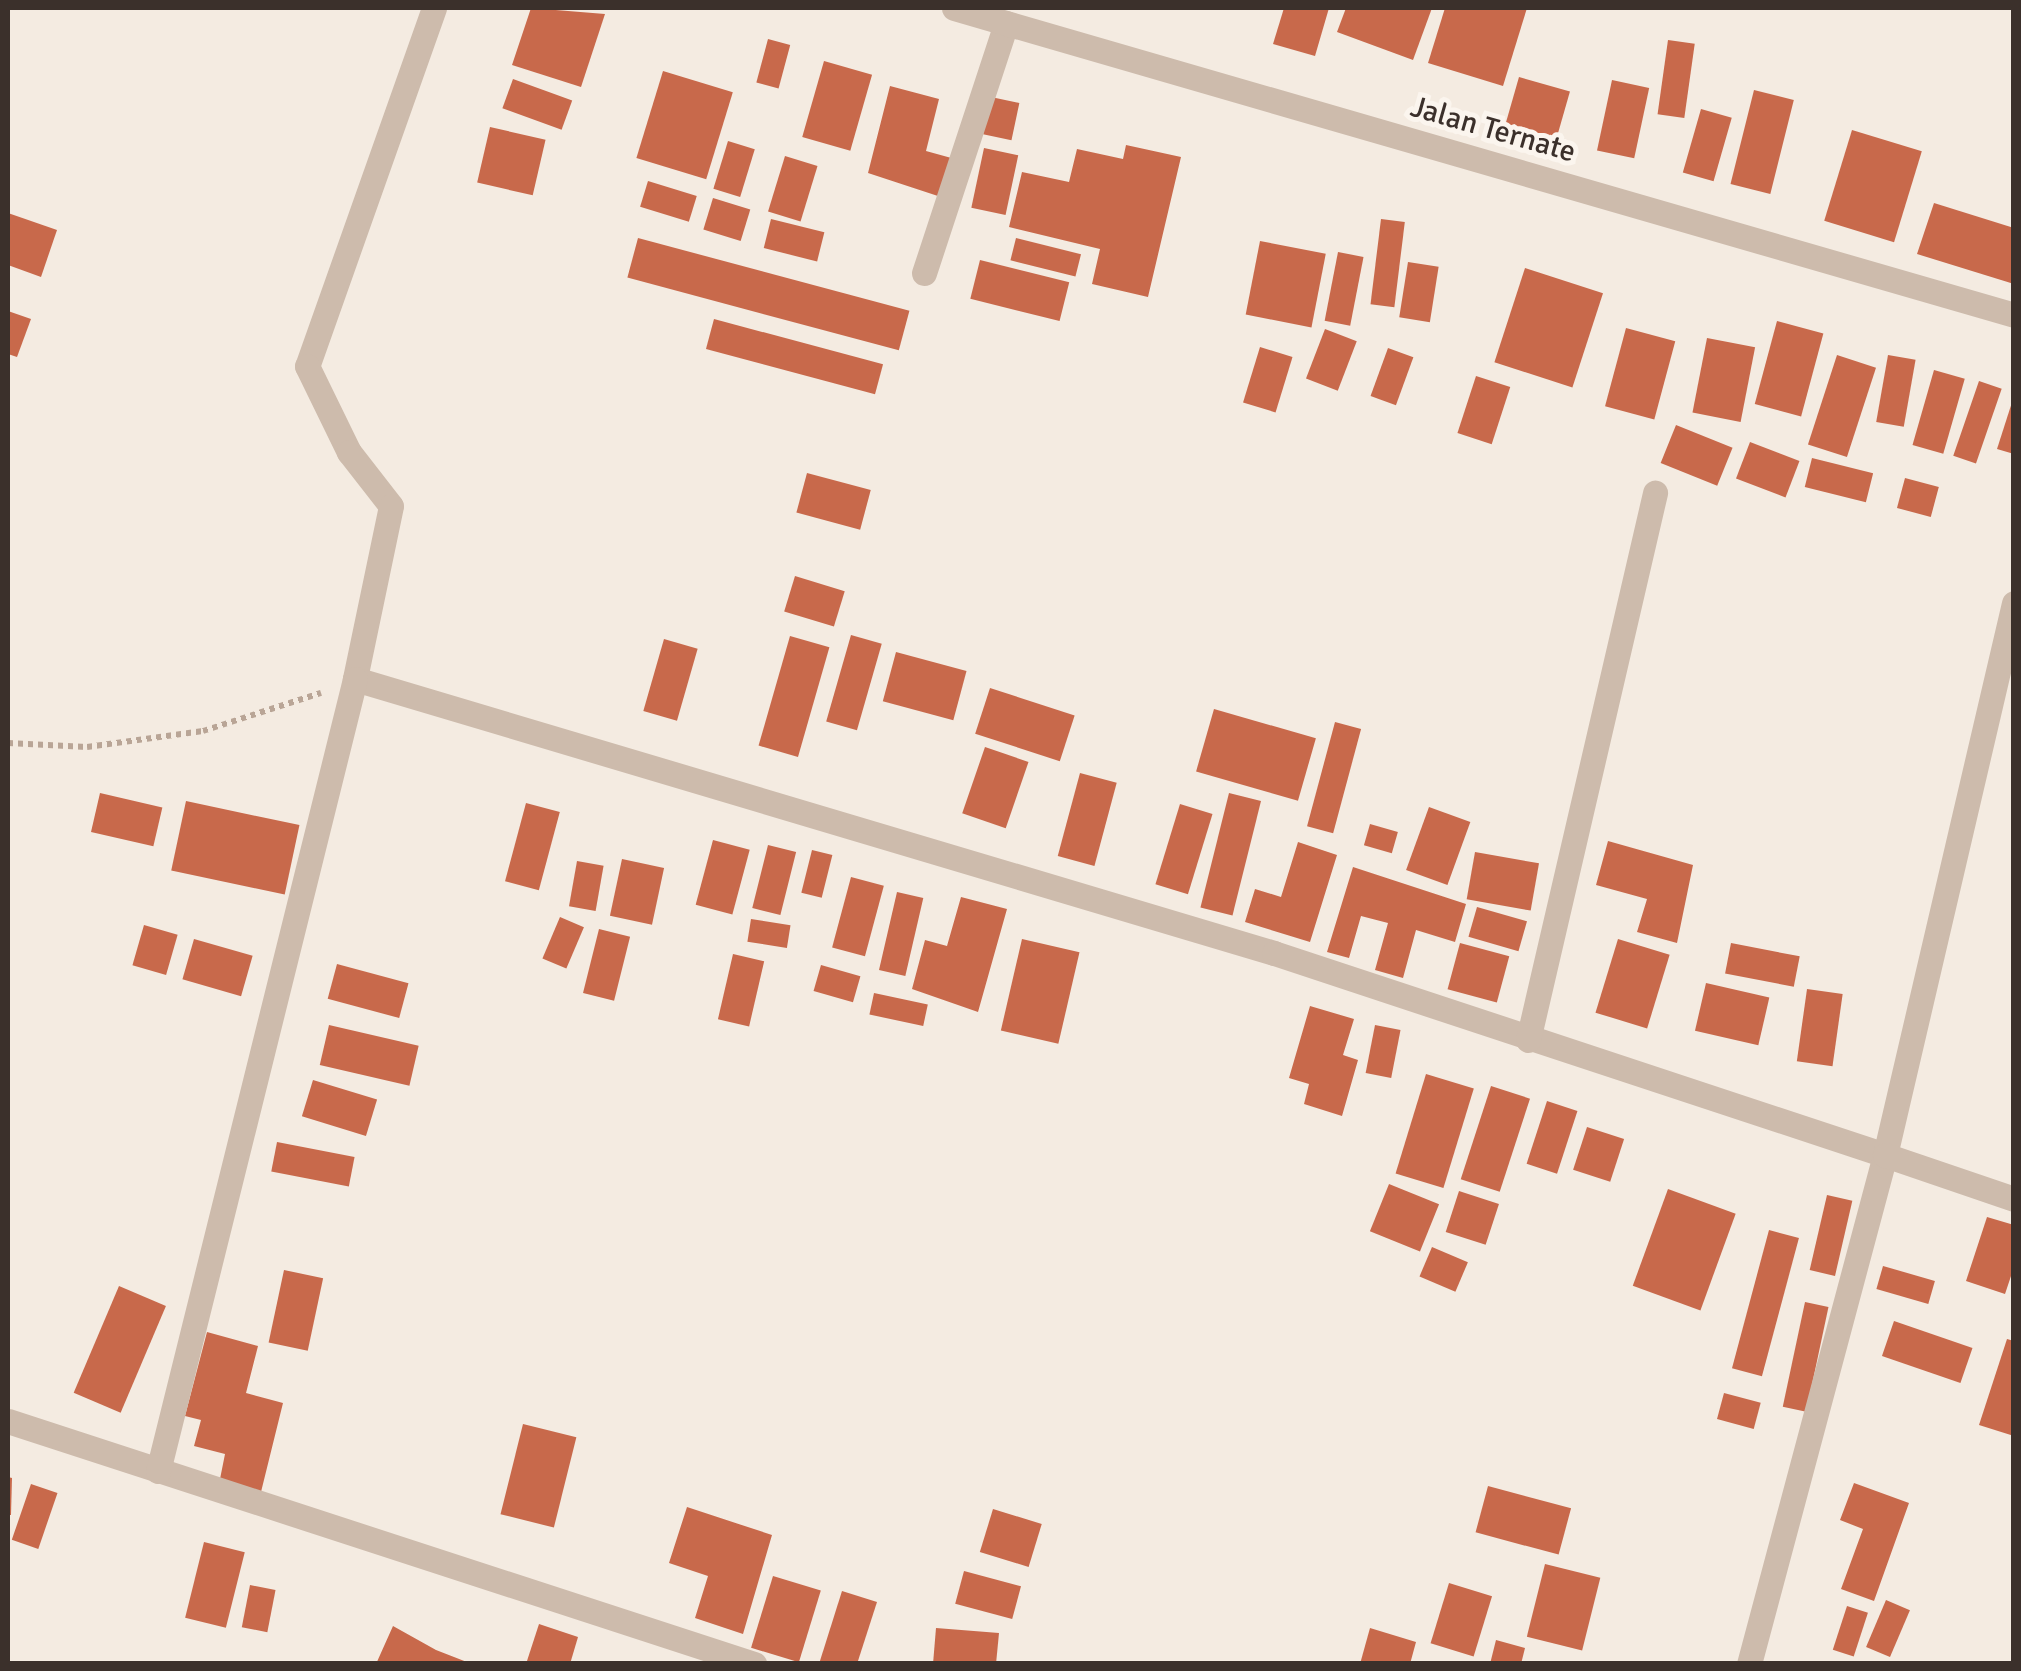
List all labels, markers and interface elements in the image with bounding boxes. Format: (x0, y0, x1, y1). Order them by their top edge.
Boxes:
street label: Jalan Ternate (1406, 89, 1580, 171)

